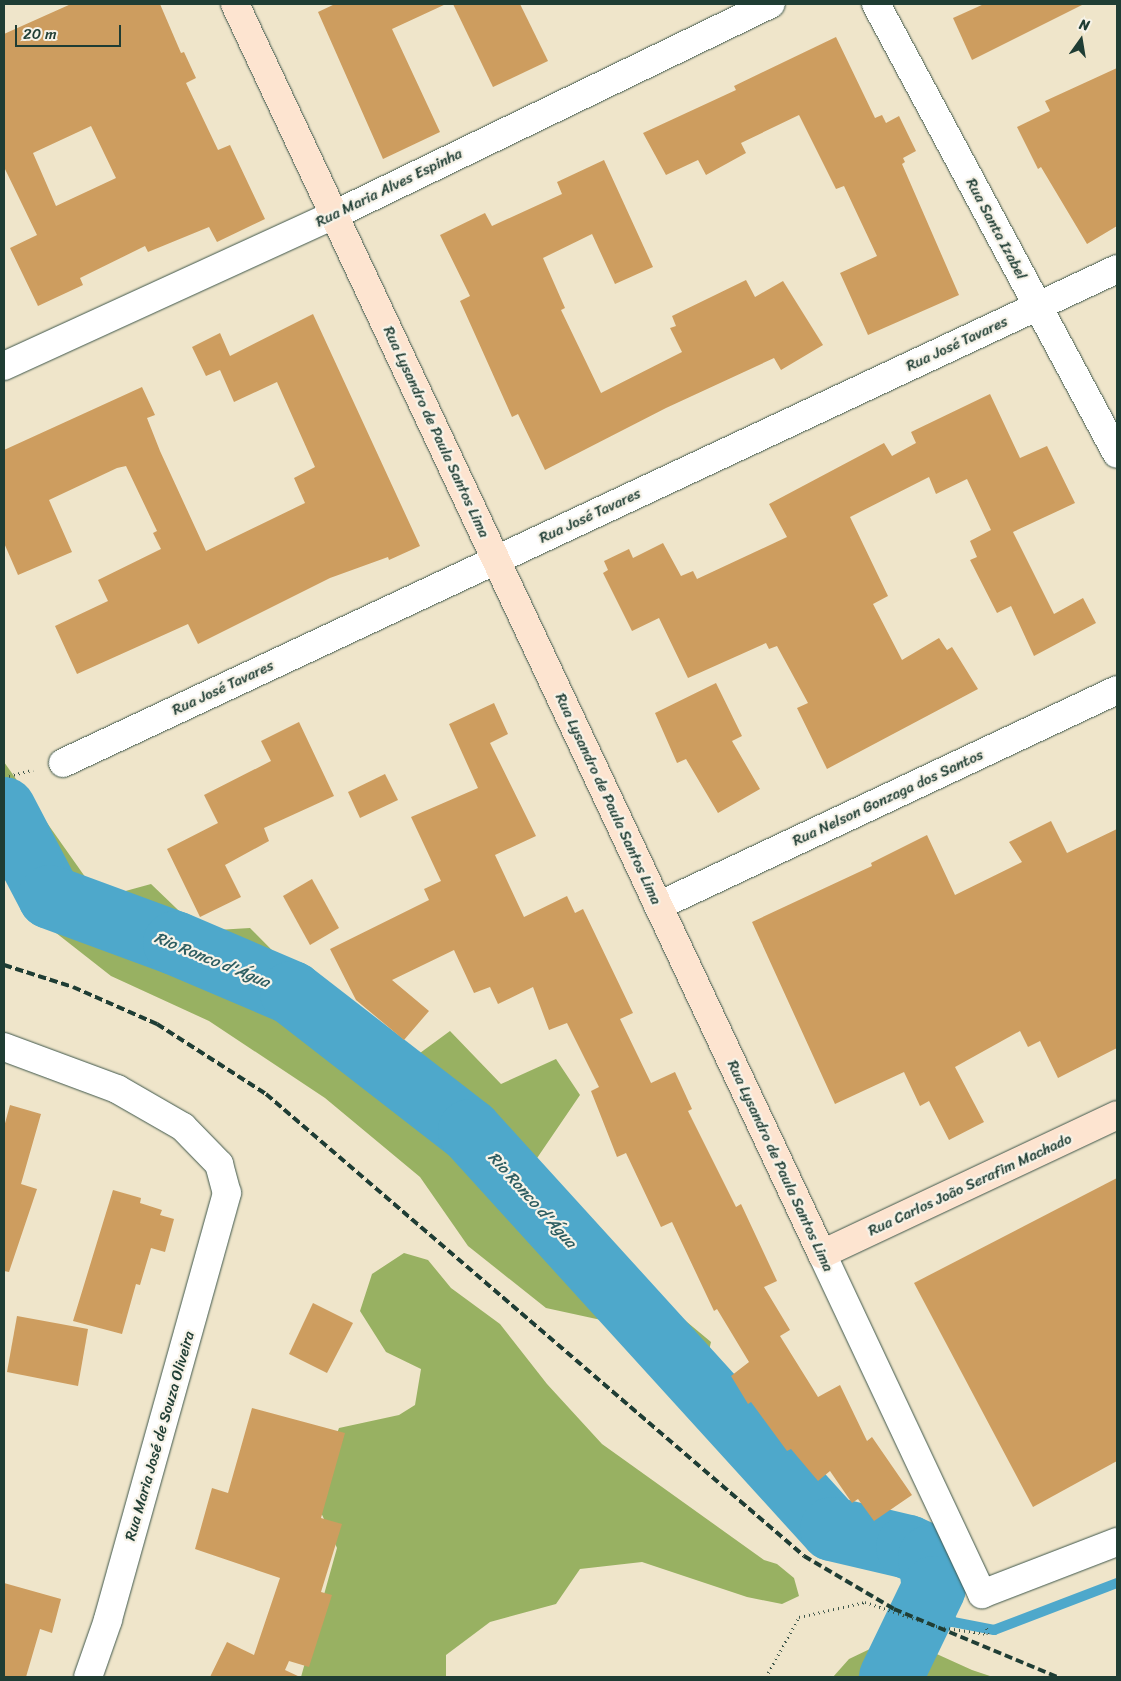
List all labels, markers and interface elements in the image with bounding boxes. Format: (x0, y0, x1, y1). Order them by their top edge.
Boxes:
text: N (1077, 12, 1092, 38)
scale bar (18, 15, 124, 47)
north arrow (1056, 15, 1106, 65)
text: 20 m (23, 21, 57, 47)
street label: Rua Maria Alves Espinha (313, 145, 465, 231)
street label: Rua Santa Izabel (962, 175, 1030, 283)
street label: Rua José Tavares (903, 313, 1011, 375)
street label: Rua Lysandro de Paula Santos Lima (379, 324, 493, 540)
street label: Rua José Tavares (536, 485, 644, 547)
street label: Rua José Tavares (169, 657, 277, 719)
street label: Rua Lysandro de Paula Santos Lima (551, 691, 665, 907)
street label: Rua Nelson Gonzaga dos Santos (790, 746, 986, 850)
water label: Rio Ronco d'Água (151, 928, 273, 992)
street label: Rua Lysandro de Paula Santos Lima (723, 1058, 837, 1274)
street label: Rua Carlos João Serafim Machado (865, 1130, 1075, 1240)
water label: Rio Ronco d'Água (484, 1148, 580, 1252)
street label: Rua Maria José de Souza Oliveira (121, 1329, 199, 1543)

